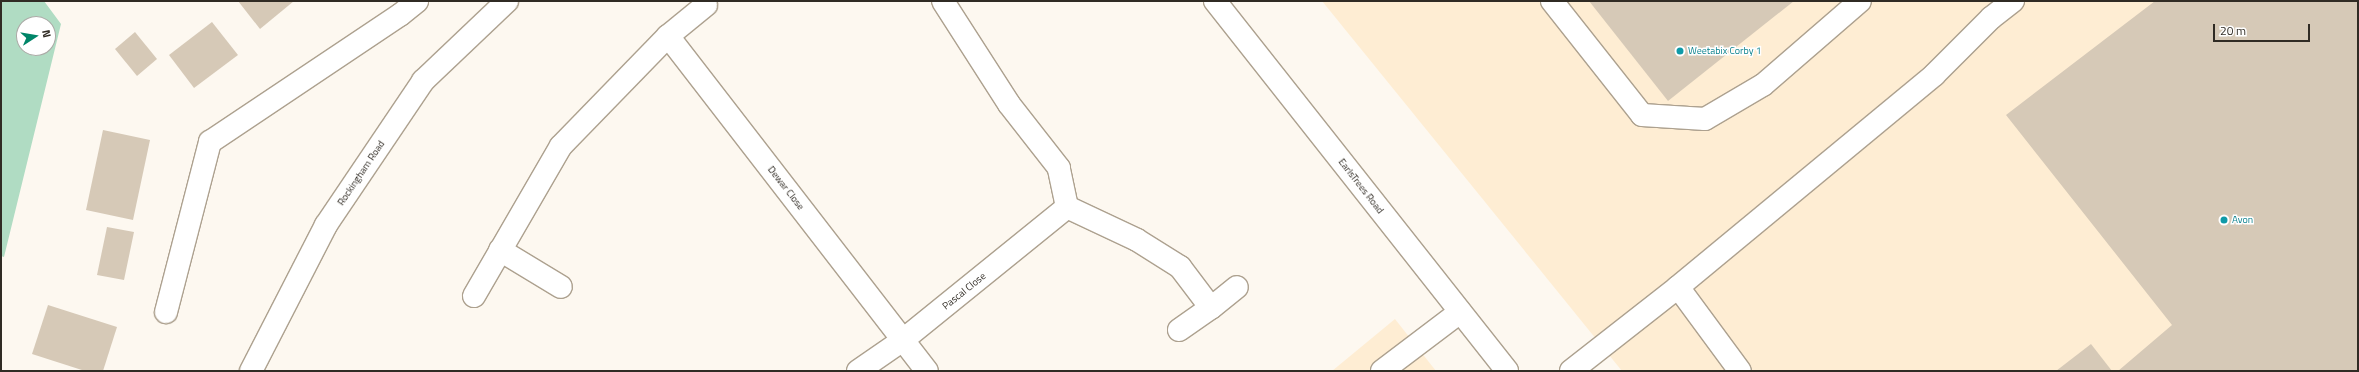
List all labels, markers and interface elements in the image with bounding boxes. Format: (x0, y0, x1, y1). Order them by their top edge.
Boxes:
north arrow (16, 16, 56, 56)
scale bar (2215, 16, 2312, 42)
text: 20 m (2220, 21, 2246, 40)
text: N (38, 28, 55, 39)
place label: Weetabix Corby 1 (1688, 45, 1761, 57)
marker: Weetabix Corby 1 (1675, 46, 1685, 56)
street label: Rockingham Road (335, 138, 387, 208)
street label: EarlsTrees Road (1336, 156, 1386, 216)
street label: Dewar Close (765, 164, 807, 212)
place label: Avon (2232, 214, 2253, 226)
marker: Avon (2219, 215, 2229, 225)
street label: Pascal Close (940, 270, 988, 312)

